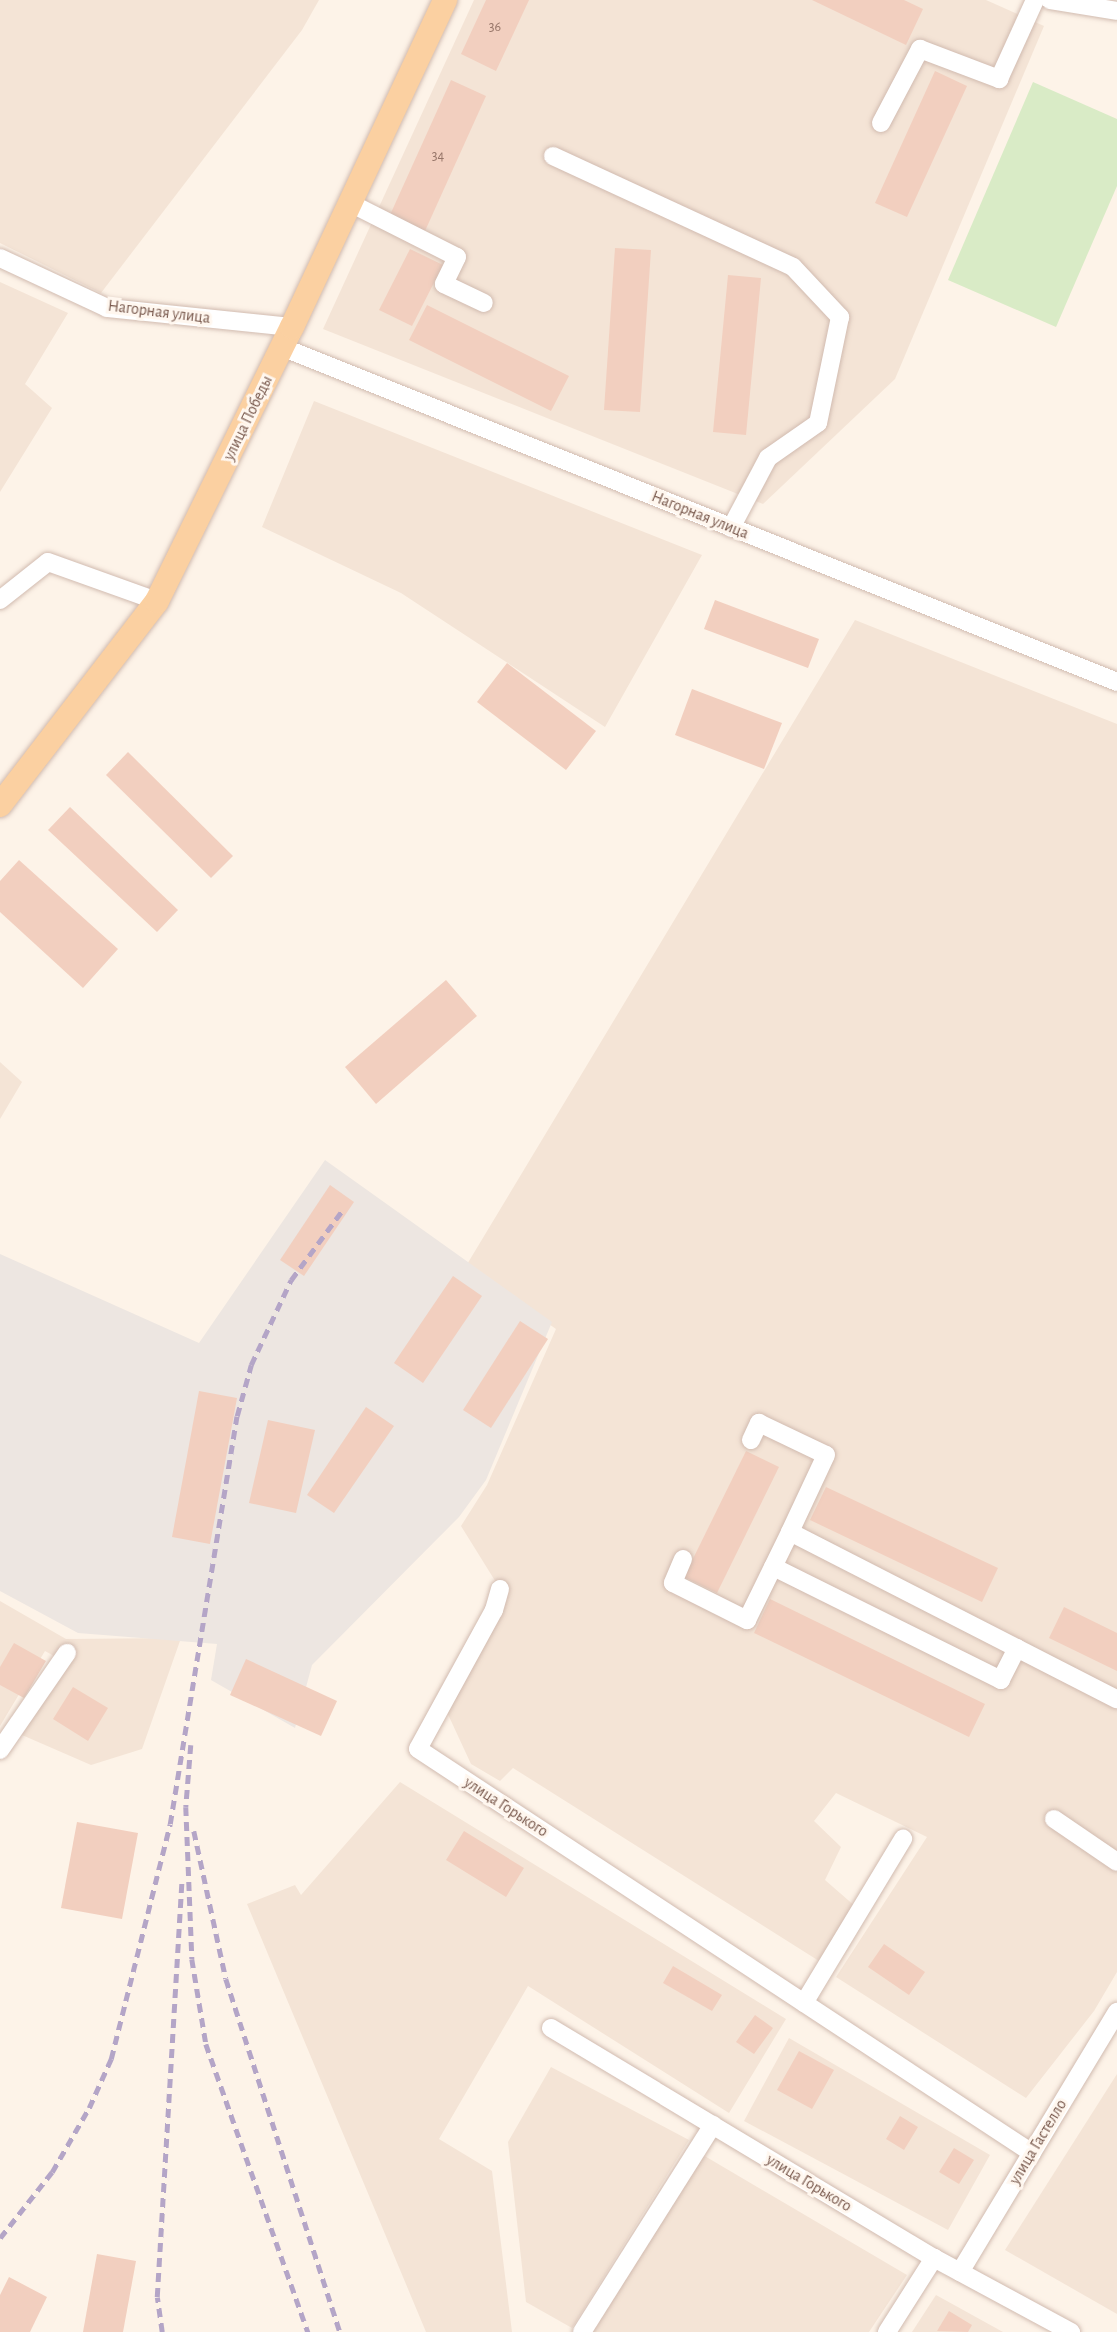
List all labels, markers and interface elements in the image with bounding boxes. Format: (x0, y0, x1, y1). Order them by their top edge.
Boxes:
house number: 36 (489, 19, 501, 35)
house number: 34 (432, 148, 444, 164)
street label: Нагорная улица (107, 296, 211, 328)
street label: улица Победы (219, 372, 277, 464)
street label: Нагорная улица (649, 487, 751, 543)
street label: улица Горького (460, 1773, 552, 1841)
street label: улица Гастелло (1005, 2096, 1071, 2188)
street label: улица Горького (763, 2150, 855, 2216)

